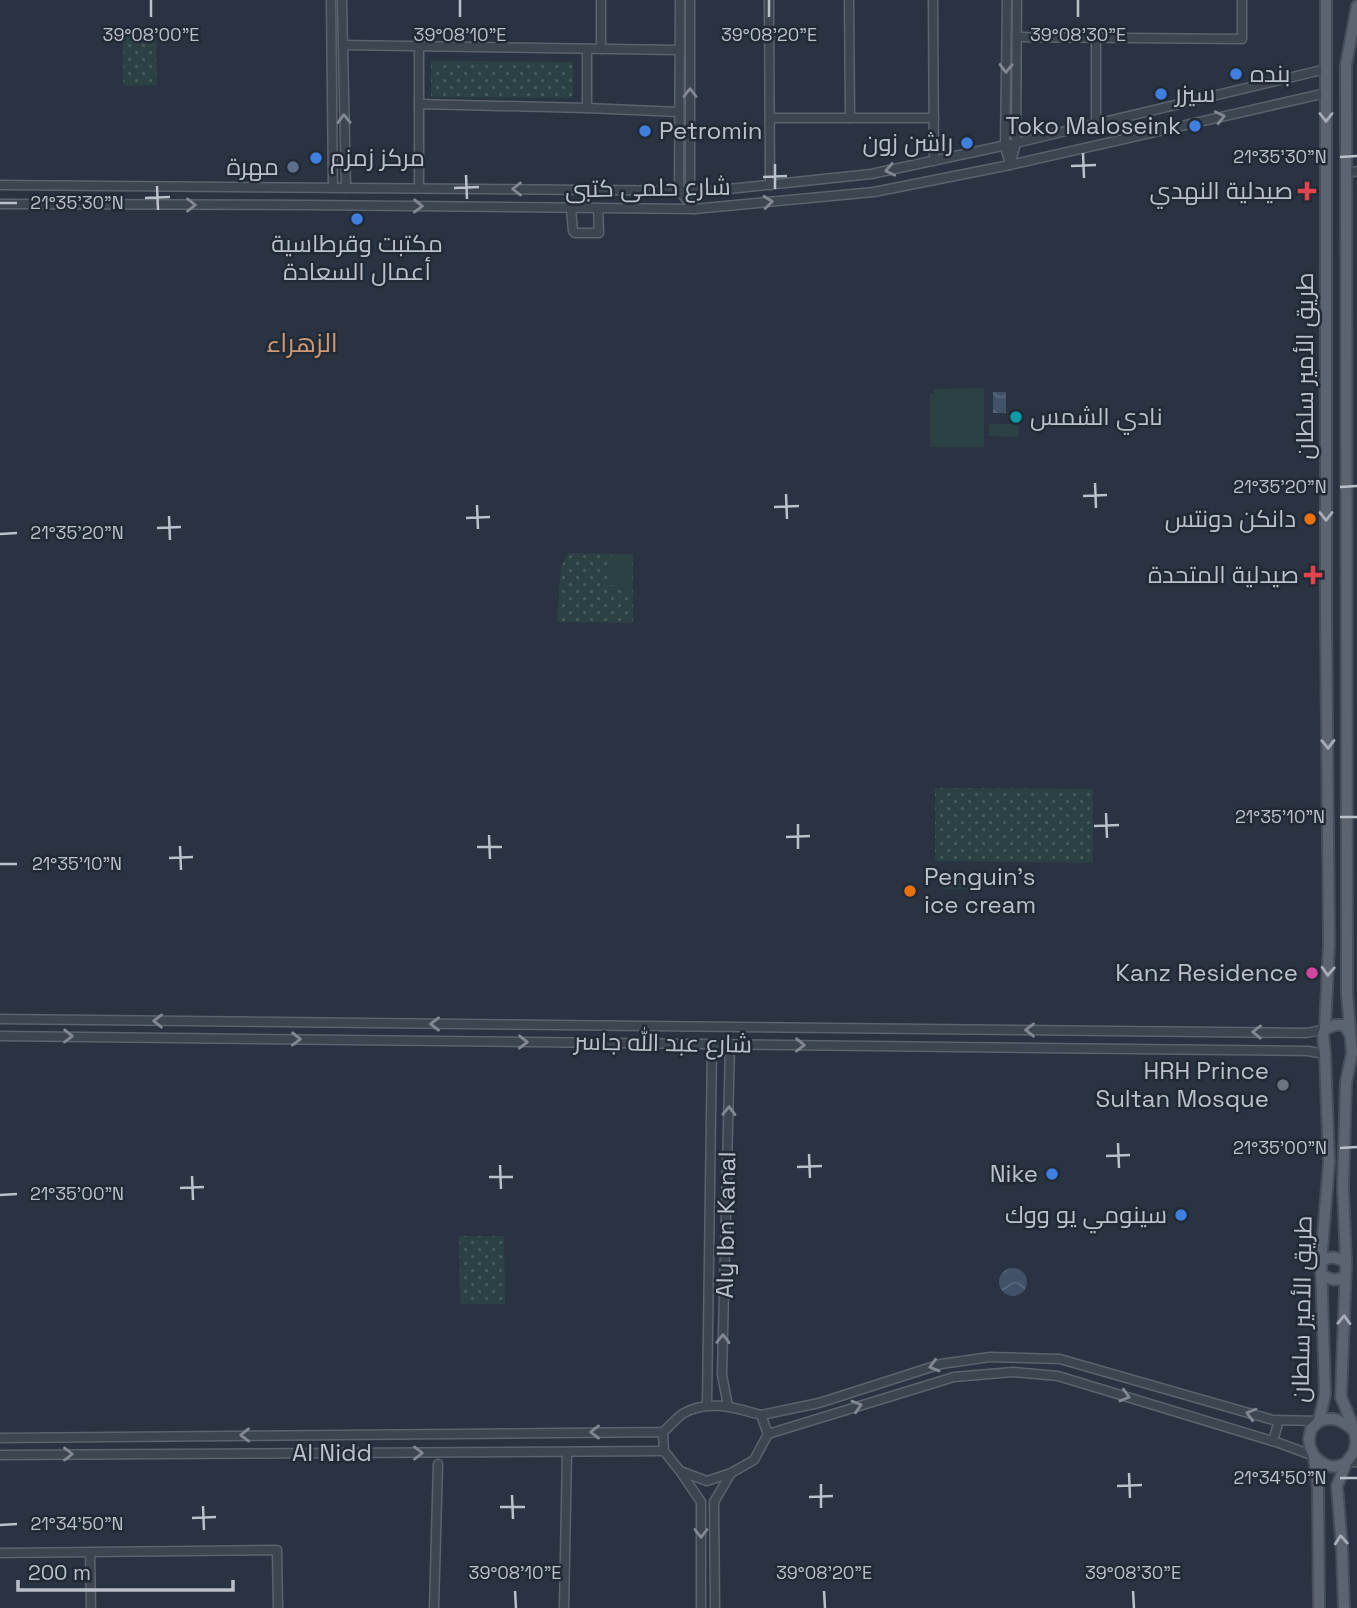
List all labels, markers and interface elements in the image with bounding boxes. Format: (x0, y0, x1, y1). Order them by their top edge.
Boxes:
text: 39°08'00"E (103, 23, 199, 46)
text: 39°08'10"E (414, 23, 506, 46)
text: 39°08'20"E (721, 23, 817, 46)
text: 39°08'30"E (1030, 23, 1126, 46)
place label: بنده (1250, 58, 1290, 89)
one-way arrow (998, 63, 1014, 74)
marker: بنده (1228, 66, 1244, 82)
place label: سيزر (1173, 78, 1215, 109)
marker: سيزر (1153, 86, 1169, 102)
one-way arrow (682, 87, 698, 97)
place label: Toko Maloseink (1006, 110, 1181, 141)
one-way arrow (1214, 111, 1226, 125)
one-way arrow (1318, 112, 1334, 123)
one-way arrow (336, 114, 352, 124)
place label: Petromin (659, 115, 763, 146)
marker: Toko Maloseink (1187, 118, 1203, 134)
marker: Petromin (637, 123, 653, 139)
place label: راشن زون (862, 127, 953, 158)
marker: راشن زون (959, 135, 975, 151)
place label: مركز زمزم (330, 142, 425, 174)
text: 21°35'30"N (1233, 145, 1327, 168)
marker: مركز زمزم (308, 150, 324, 166)
place label: مهرة (227, 151, 279, 182)
marker: مهرة (285, 159, 301, 175)
one-way arrow (884, 162, 896, 177)
street label: شارع حلمى كتبى (565, 171, 731, 205)
place label: صيدلية النهدي (1149, 175, 1293, 209)
one-way arrow (511, 181, 522, 197)
marker: صيدلية النهدي (1299, 183, 1315, 199)
text: 21°35'30"N (30, 191, 124, 214)
one-way arrow (763, 195, 774, 210)
one-way arrow (186, 197, 196, 213)
one-way arrow (413, 198, 424, 214)
marker: مكتبت وقرطاسية أعمال السعادة (349, 211, 365, 227)
place label: مكتبت وقرطاسية أعمال السعادة (271, 228, 443, 287)
street label: طريق الأمير سلطان (1289, 272, 1320, 460)
district label: الزهراء (266, 326, 338, 360)
place label: نادي الشمس (1030, 401, 1163, 435)
marker: نادي الشمس (1008, 409, 1024, 425)
text: 21°35'20"N (1233, 475, 1327, 498)
place label: دانكن دونتس (1165, 503, 1296, 534)
marker: دانكن دونتس (1302, 511, 1318, 527)
one-way arrow (1318, 511, 1334, 522)
text: 21°35'20"N (30, 521, 124, 544)
place label: صيدلية المتحدة (1148, 559, 1299, 590)
marker: صيدلية المتحدة (1305, 567, 1321, 583)
one-way arrow (1320, 738, 1335, 749)
text: 21°35'10"N (1235, 805, 1325, 828)
text: 21°35'10"N (32, 852, 122, 875)
place label: Penguin's ice cream (924, 861, 1036, 920)
marker: Penguin's ice cream (902, 883, 918, 899)
place label: Kanz Residence (1115, 957, 1298, 988)
marker: Kanz Residence (1304, 965, 1320, 981)
one-way arrow (1321, 966, 1336, 977)
one-way arrow (152, 1013, 163, 1029)
one-way arrow (429, 1016, 439, 1032)
one-way arrow (1024, 1022, 1034, 1038)
one-way arrow (1251, 1024, 1262, 1040)
street label: شارع عبد الله جاسر (572, 1025, 752, 1061)
one-way arrow (63, 1029, 74, 1044)
one-way arrow (291, 1031, 301, 1047)
one-way arrow (518, 1034, 529, 1049)
one-way arrow (795, 1037, 805, 1053)
place label: HRH Prince Sultan Mosque (1095, 1055, 1269, 1114)
marker: HRH Prince Sultan Mosque (1275, 1077, 1291, 1093)
one-way arrow (721, 1105, 736, 1116)
text: 21°35'00"N (1233, 1136, 1327, 1159)
street label: Aly Ibn Kanal (709, 1151, 742, 1299)
place label: Nike (990, 1158, 1038, 1189)
marker: Nike (1044, 1166, 1060, 1182)
text: 21°35'00"N (30, 1182, 124, 1205)
place label: سينومي يو ووك (1005, 1199, 1167, 1234)
marker: سينومي يو ووك (1173, 1207, 1189, 1223)
street label: طريق الأمير سلطان (1284, 1215, 1319, 1403)
one-way arrow (1336, 1314, 1351, 1325)
one-way arrow (716, 1333, 731, 1344)
one-way arrow (929, 1358, 941, 1373)
one-way arrow (1119, 1388, 1131, 1403)
one-way arrow (850, 1400, 862, 1415)
one-way arrow (1245, 1408, 1257, 1422)
one-way arrow (589, 1425, 600, 1440)
one-way arrow (239, 1428, 250, 1443)
street label: Al Nidd (292, 1437, 372, 1468)
one-way arrow (413, 1445, 424, 1461)
one-way arrow (63, 1446, 74, 1462)
text: 21°34'50"N (1233, 1466, 1327, 1489)
text: 21°34'50"N (30, 1512, 124, 1535)
one-way arrow (693, 1528, 709, 1538)
one-way arrow (1334, 1534, 1349, 1545)
scale bar (18, 1548, 233, 1592)
text: 200 m (28, 1559, 91, 1586)
text: 39°08'10"E (469, 1561, 561, 1584)
text: 39°08'20"E (776, 1561, 872, 1584)
text: 39°08'30"E (1085, 1561, 1181, 1584)

